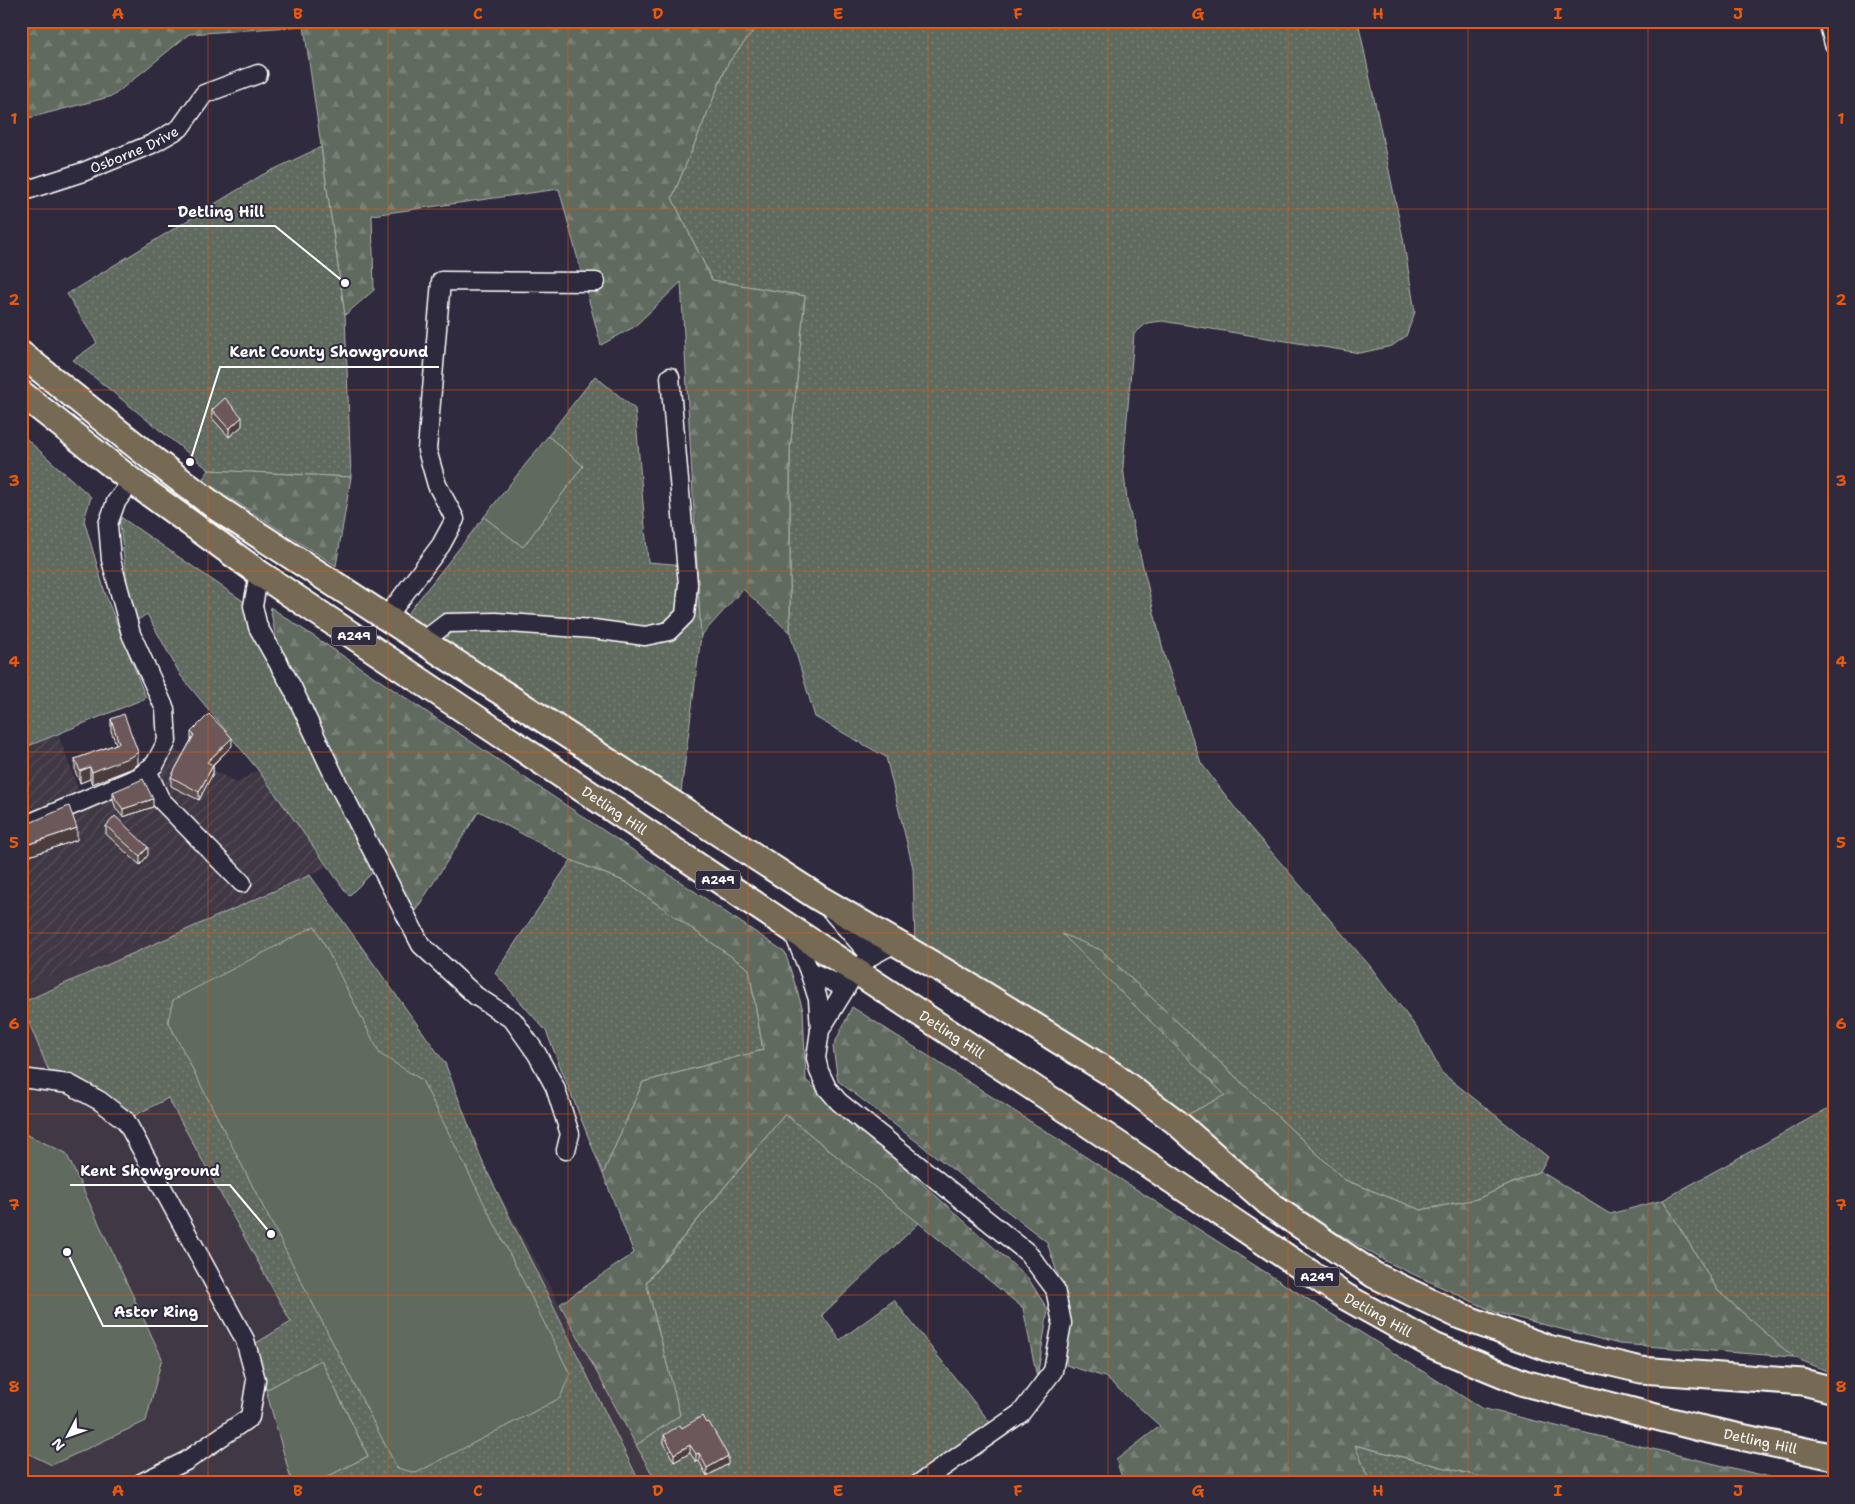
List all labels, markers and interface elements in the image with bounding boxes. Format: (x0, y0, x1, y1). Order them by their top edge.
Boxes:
text: A (112, 3, 124, 24)
text: B (293, 3, 303, 24)
text: C (473, 3, 483, 24)
text: D (652, 3, 664, 24)
text: E (833, 3, 843, 24)
text: F (1013, 3, 1023, 24)
text: G (1192, 3, 1205, 24)
text: H (1372, 3, 1384, 24)
text: I (1554, 3, 1563, 24)
text: J (1733, 3, 1743, 24)
text: 1 (10, 108, 18, 129)
text: 1 (1837, 108, 1845, 129)
street label: Osborne Drive (87, 122, 182, 177)
callout: Detling Hill (168, 196, 275, 226)
text: Detling Hill (178, 202, 264, 222)
text: 2 (8, 289, 20, 310)
text: 2 (1835, 289, 1847, 310)
callout: Kent County Showground (220, 337, 439, 367)
text: Kent County Showground (230, 342, 428, 362)
text: 3 (8, 470, 20, 491)
text: 3 (1835, 470, 1847, 491)
road number: A249 (332, 626, 376, 646)
text: 4 (8, 651, 20, 672)
text: 4 (1835, 651, 1847, 672)
street label: Detling Hill (578, 782, 651, 839)
text: 5 (9, 832, 19, 853)
text: 5 (1836, 832, 1846, 853)
road number: A249 (696, 870, 740, 890)
street label: Detling Hill (916, 1006, 989, 1063)
text: 6 (8, 1013, 20, 1034)
text: 6 (1835, 1013, 1847, 1034)
callout: Kent Showground (70, 1155, 230, 1185)
text: Kent Showground (80, 1161, 220, 1181)
text: 7 (8, 1194, 20, 1215)
text: 7 (1835, 1194, 1847, 1215)
road number: A249 (1294, 1268, 1340, 1286)
street label: Detling Hill (1341, 1289, 1416, 1341)
callout: Astor Ring (103, 1296, 208, 1326)
text: Astor Ring (114, 1302, 199, 1322)
text: 8 (8, 1376, 20, 1397)
text: 8 (1835, 1376, 1847, 1397)
north arrow (42, 1412, 92, 1462)
street label: Detling Hill (1722, 1425, 1800, 1458)
text: N (48, 1434, 69, 1455)
text: A (112, 1480, 124, 1501)
text: B (293, 1480, 303, 1501)
text: C (473, 1480, 483, 1501)
text: D (652, 1480, 664, 1501)
text: E (833, 1480, 843, 1501)
text: F (1013, 1480, 1023, 1501)
text: G (1192, 1480, 1205, 1501)
text: H (1372, 1480, 1384, 1501)
text: I (1554, 1480, 1563, 1501)
text: J (1733, 1480, 1743, 1501)

